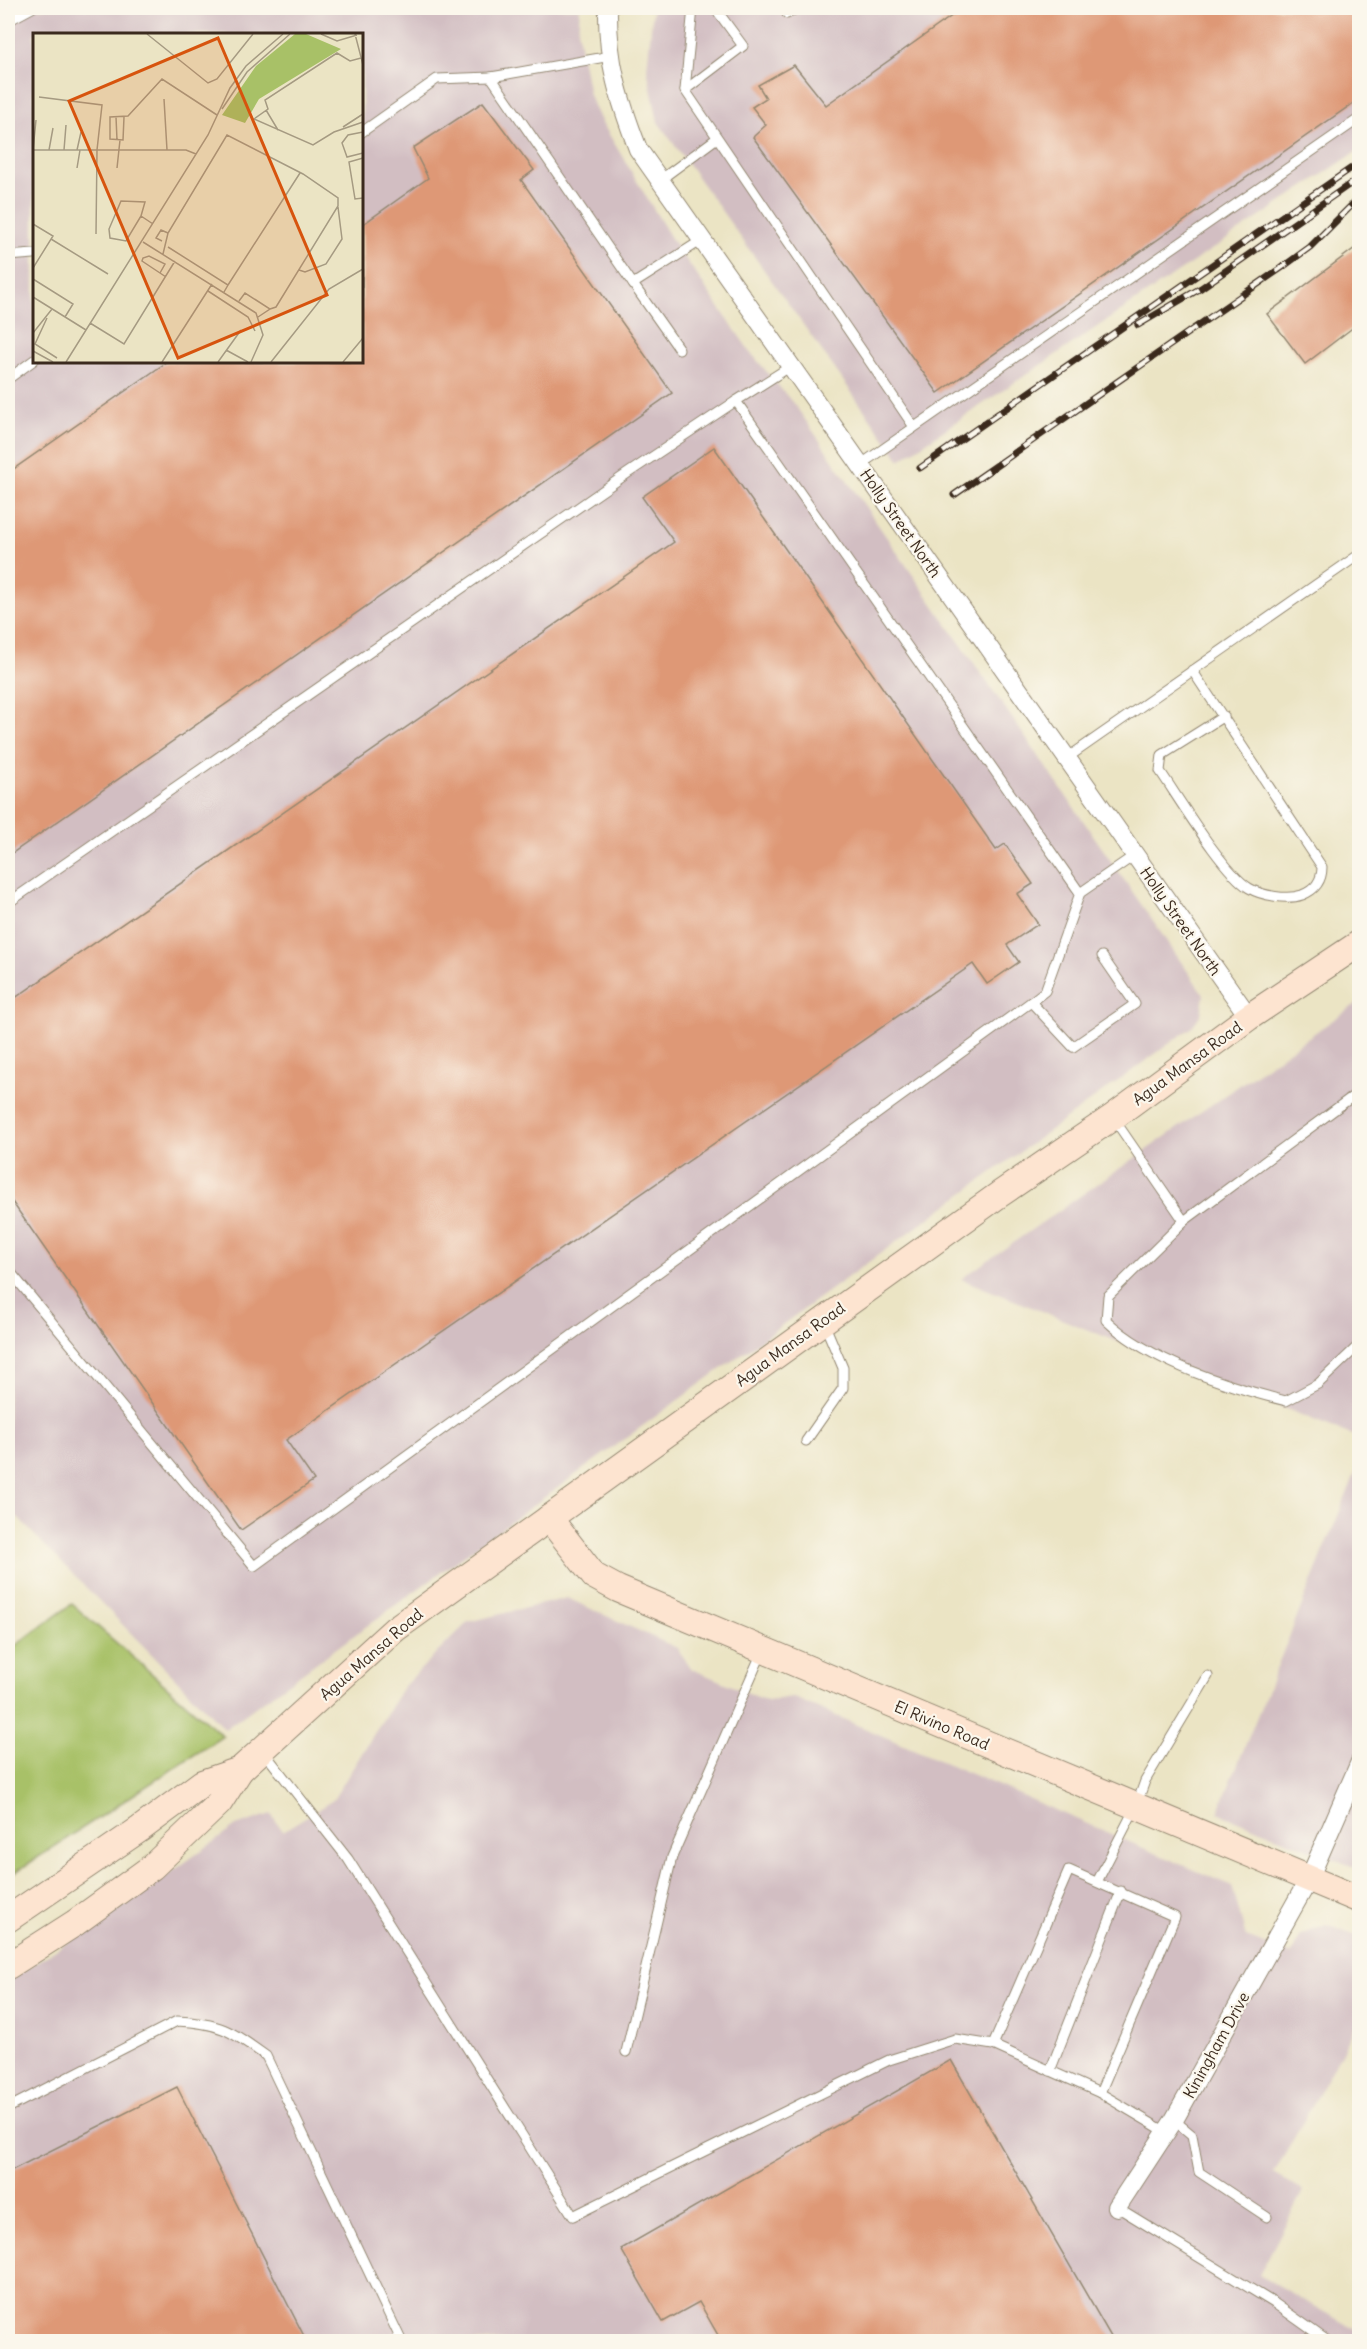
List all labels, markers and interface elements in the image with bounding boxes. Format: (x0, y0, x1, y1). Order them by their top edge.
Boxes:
inset map (33, 33, 363, 363)
street label: Holly Street North (856, 465, 946, 581)
street label: Holly Street North (1136, 863, 1226, 979)
street label: Agua Mansa Road (1128, 1017, 1246, 1109)
street label: Agua Mansa Road (731, 1298, 849, 1390)
street label: Agua Mansa Road (315, 1604, 427, 1704)
street label: El Rivino Road (891, 1696, 993, 1754)
street label: Kiningham Drive (1179, 1988, 1253, 2102)

